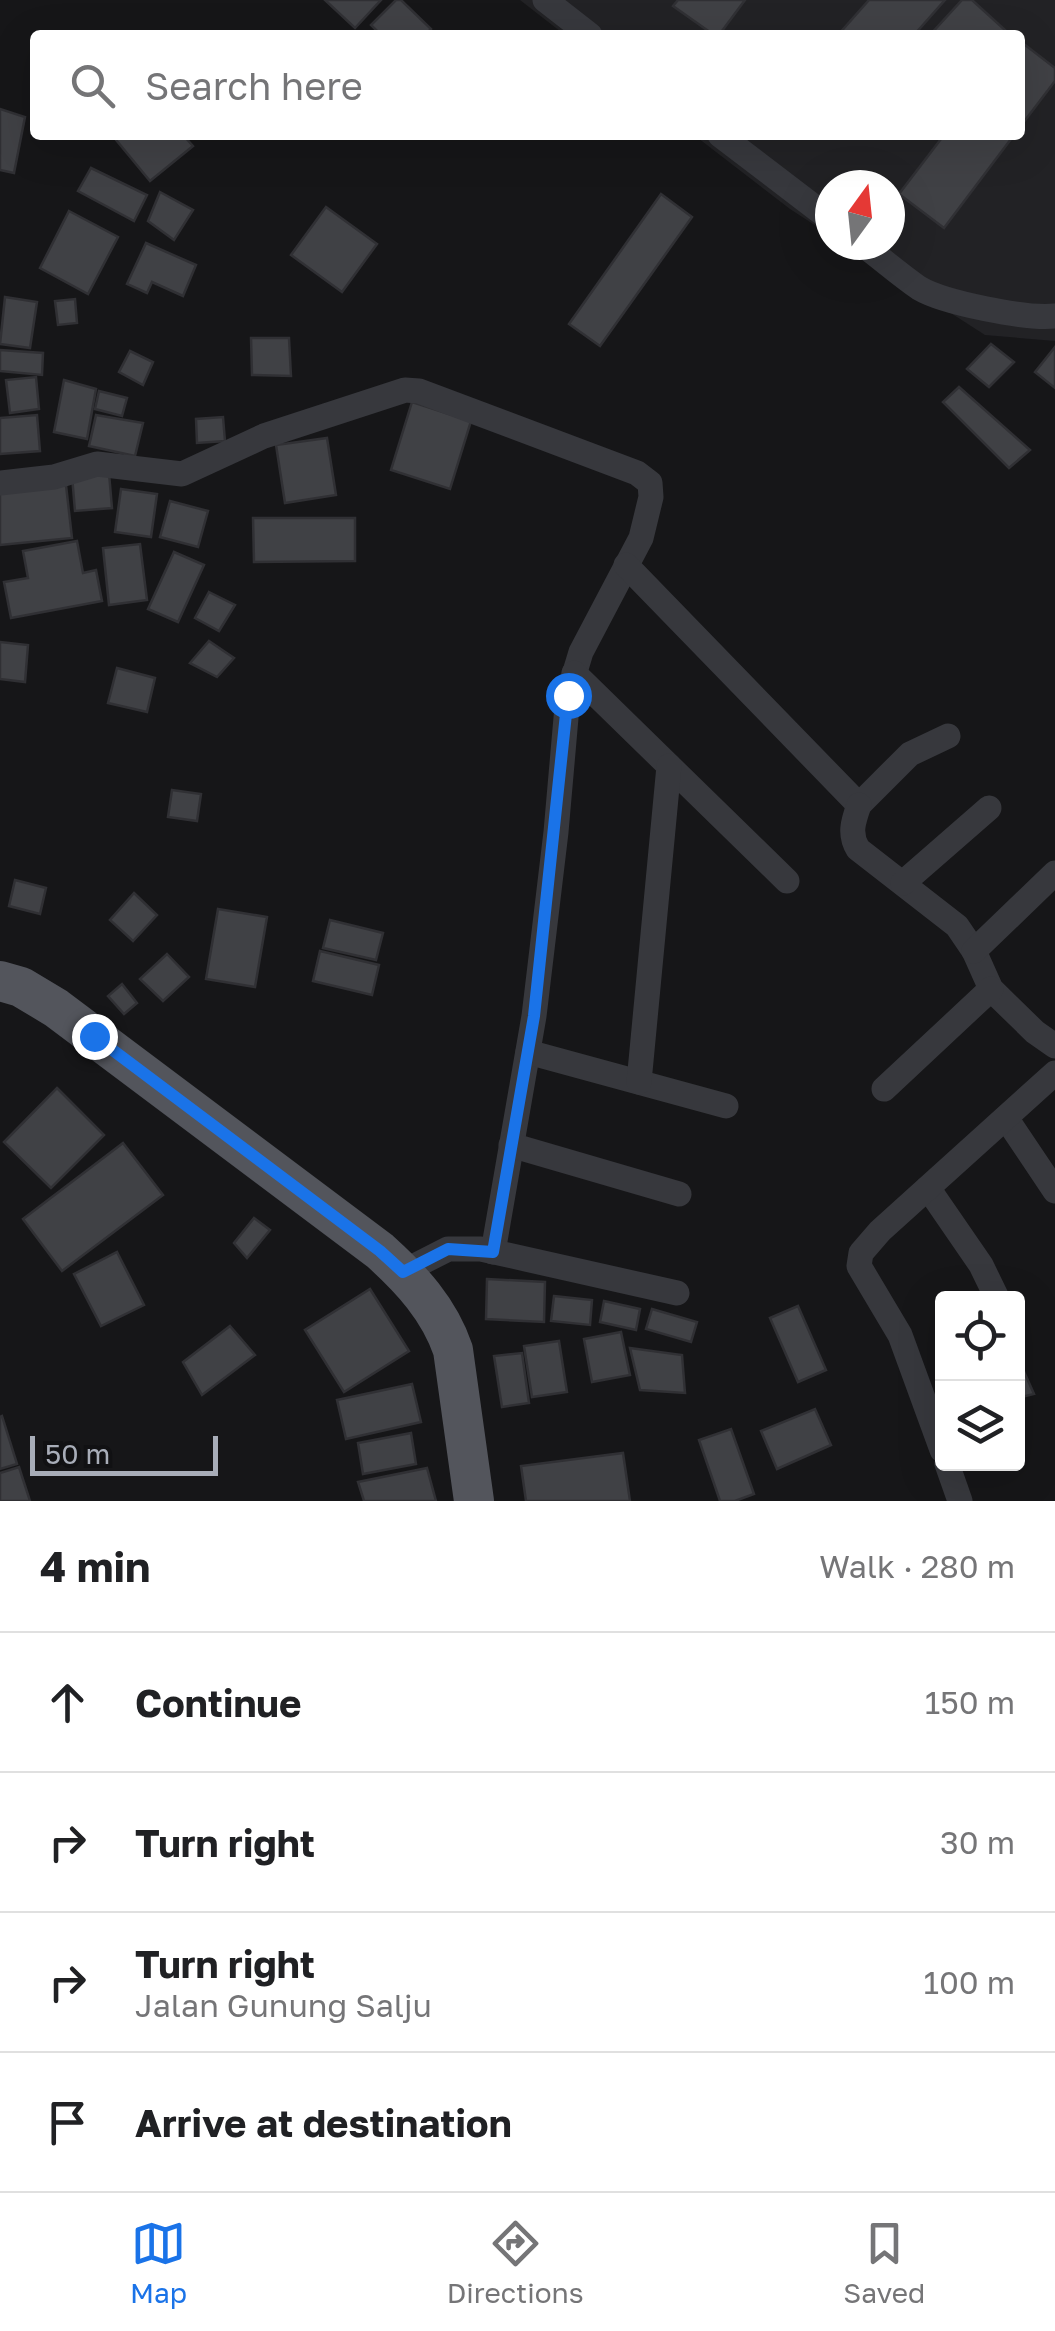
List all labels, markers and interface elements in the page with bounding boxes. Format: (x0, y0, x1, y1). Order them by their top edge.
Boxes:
search box (30, 30, 1025, 140)
icon: search (65, 58, 120, 113)
text: Search here (145, 63, 363, 108)
north arrow (815, 170, 905, 260)
route start (546, 673, 592, 719)
route end (72, 1014, 118, 1060)
map controls (935, 1291, 1025, 1471)
button: locate (935, 1291, 1025, 1381)
button: layers (935, 1381, 1025, 1471)
scale bar (30, 1431, 218, 1476)
text: 50 m (45, 1437, 110, 1470)
text: 4 min (40, 1541, 150, 1591)
text: Walk · 280 m (819, 1547, 1015, 1585)
icon: ahead (40, 1675, 95, 1730)
text: Continue (135, 1680, 301, 1725)
text: 150 m (925, 1683, 1015, 1721)
icon: right (40, 1815, 95, 1870)
text: Turn right (135, 1820, 315, 1865)
text: 30 m (940, 1823, 1015, 1861)
text: Turn right (135, 1941, 315, 1986)
icon: right (40, 1955, 95, 2010)
text: 100 m (923, 1963, 1015, 2001)
text: Jalan Gunung Salju (135, 1986, 432, 2024)
icon: arrive (40, 2095, 95, 2150)
text: Arrive at destination (135, 2100, 512, 2145)
tab: Map (130, 2216, 187, 2309)
tab: Directions (447, 2216, 584, 2309)
tab: Saved (843, 2216, 925, 2309)

